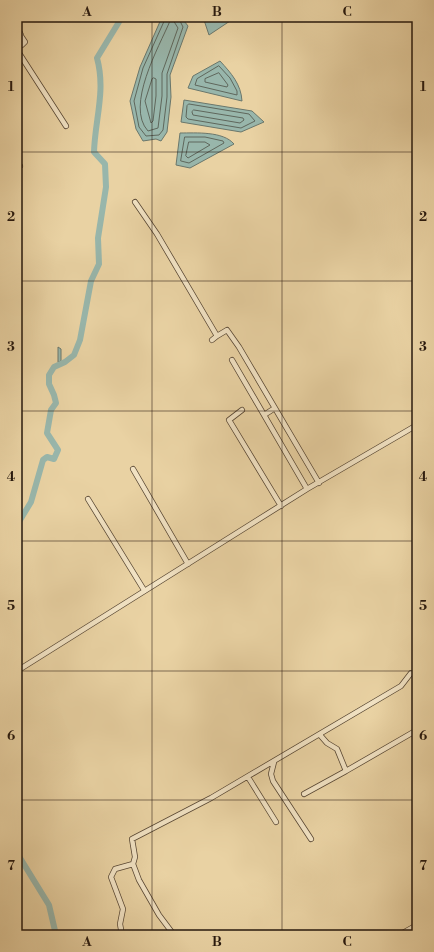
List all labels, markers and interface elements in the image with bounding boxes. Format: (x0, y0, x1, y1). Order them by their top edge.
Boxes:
text: A (81, 4, 92, 20)
text: B (212, 4, 222, 20)
text: C (342, 4, 352, 20)
text: 1 (8, 79, 15, 95)
text: 1 (420, 79, 427, 95)
text: 2 (7, 209, 15, 225)
text: 2 (419, 209, 427, 225)
text: 3 (7, 339, 15, 355)
text: 3 (419, 339, 427, 355)
text: 4 (7, 469, 16, 485)
text: 4 (419, 469, 428, 485)
text: 5 (7, 598, 15, 614)
text: 5 (419, 598, 427, 614)
text: 6 (7, 728, 15, 744)
text: 6 (419, 728, 427, 744)
text: 7 (7, 858, 15, 874)
text: 7 (419, 858, 427, 874)
text: A (81, 934, 92, 950)
text: B (212, 934, 222, 950)
text: C (342, 934, 352, 950)

